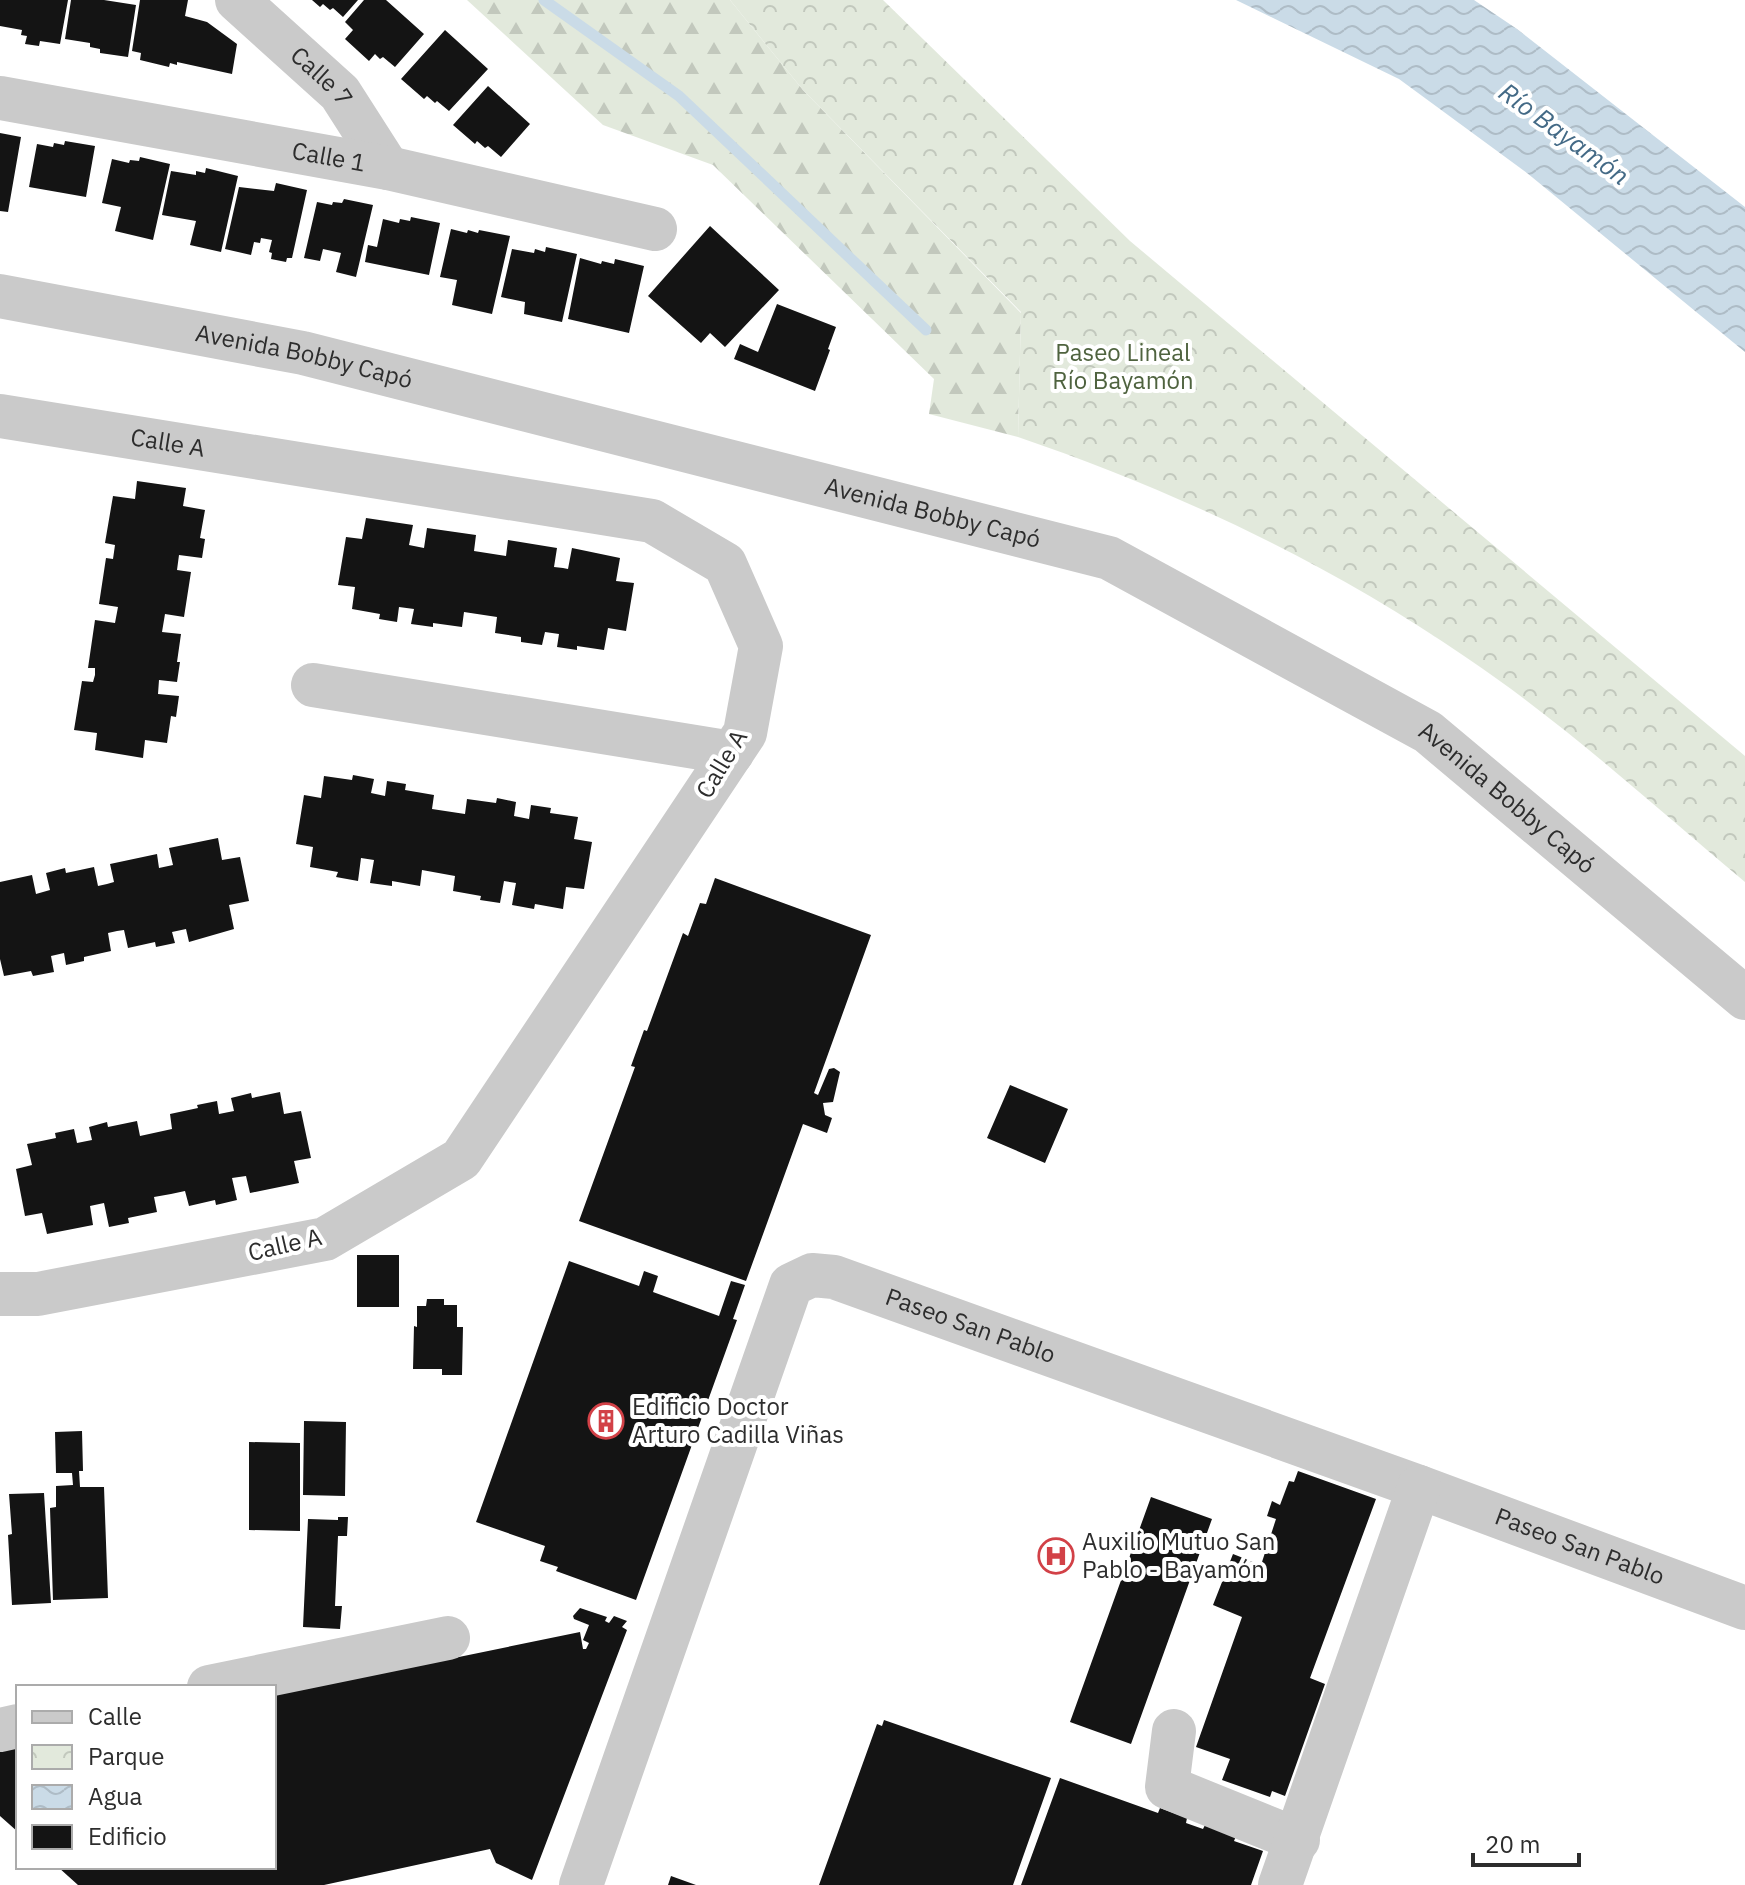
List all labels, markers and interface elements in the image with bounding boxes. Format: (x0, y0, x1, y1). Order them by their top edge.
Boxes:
street label: Calle 7 (284, 39, 361, 111)
water label: Río Bayamón (1493, 74, 1637, 192)
street label: Calle 1 (290, 134, 368, 179)
street label: Avenida Bobby Capó (193, 316, 416, 395)
park label: Paseo Lineal Río Bayamón (1052, 336, 1194, 396)
street label: Calle A (128, 420, 208, 464)
street label: Avenida Bobby Capó (822, 469, 1044, 555)
street label: Avenida Bobby Capó (1414, 713, 1602, 881)
street label: Calle A (688, 723, 754, 804)
street label: Calle A (245, 1220, 325, 1268)
street label: Paseo San Pablo (881, 1280, 1060, 1370)
place label: Edificio Doctor Arturo Cadilla Viñas (632, 1390, 844, 1450)
building icon: Edificio Doctor Arturo Cadilla Viñas (587, 1402, 625, 1440)
street label: Paseo San Pablo (1491, 1500, 1669, 1592)
place label: Auxilio Mutuo San Pablo - Bayamón (1082, 1525, 1276, 1585)
hospital icon: Auxilio Mutuo San Pablo - Bayamón (1037, 1537, 1075, 1575)
legend (16, 1685, 276, 1869)
text: Calle (88, 1700, 142, 1732)
text: Parque (88, 1740, 165, 1772)
text: Agua (88, 1780, 143, 1812)
scale bar (1473, 1817, 1579, 1867)
text: Edificio (88, 1820, 167, 1852)
text: 20 m (1485, 1828, 1540, 1860)

